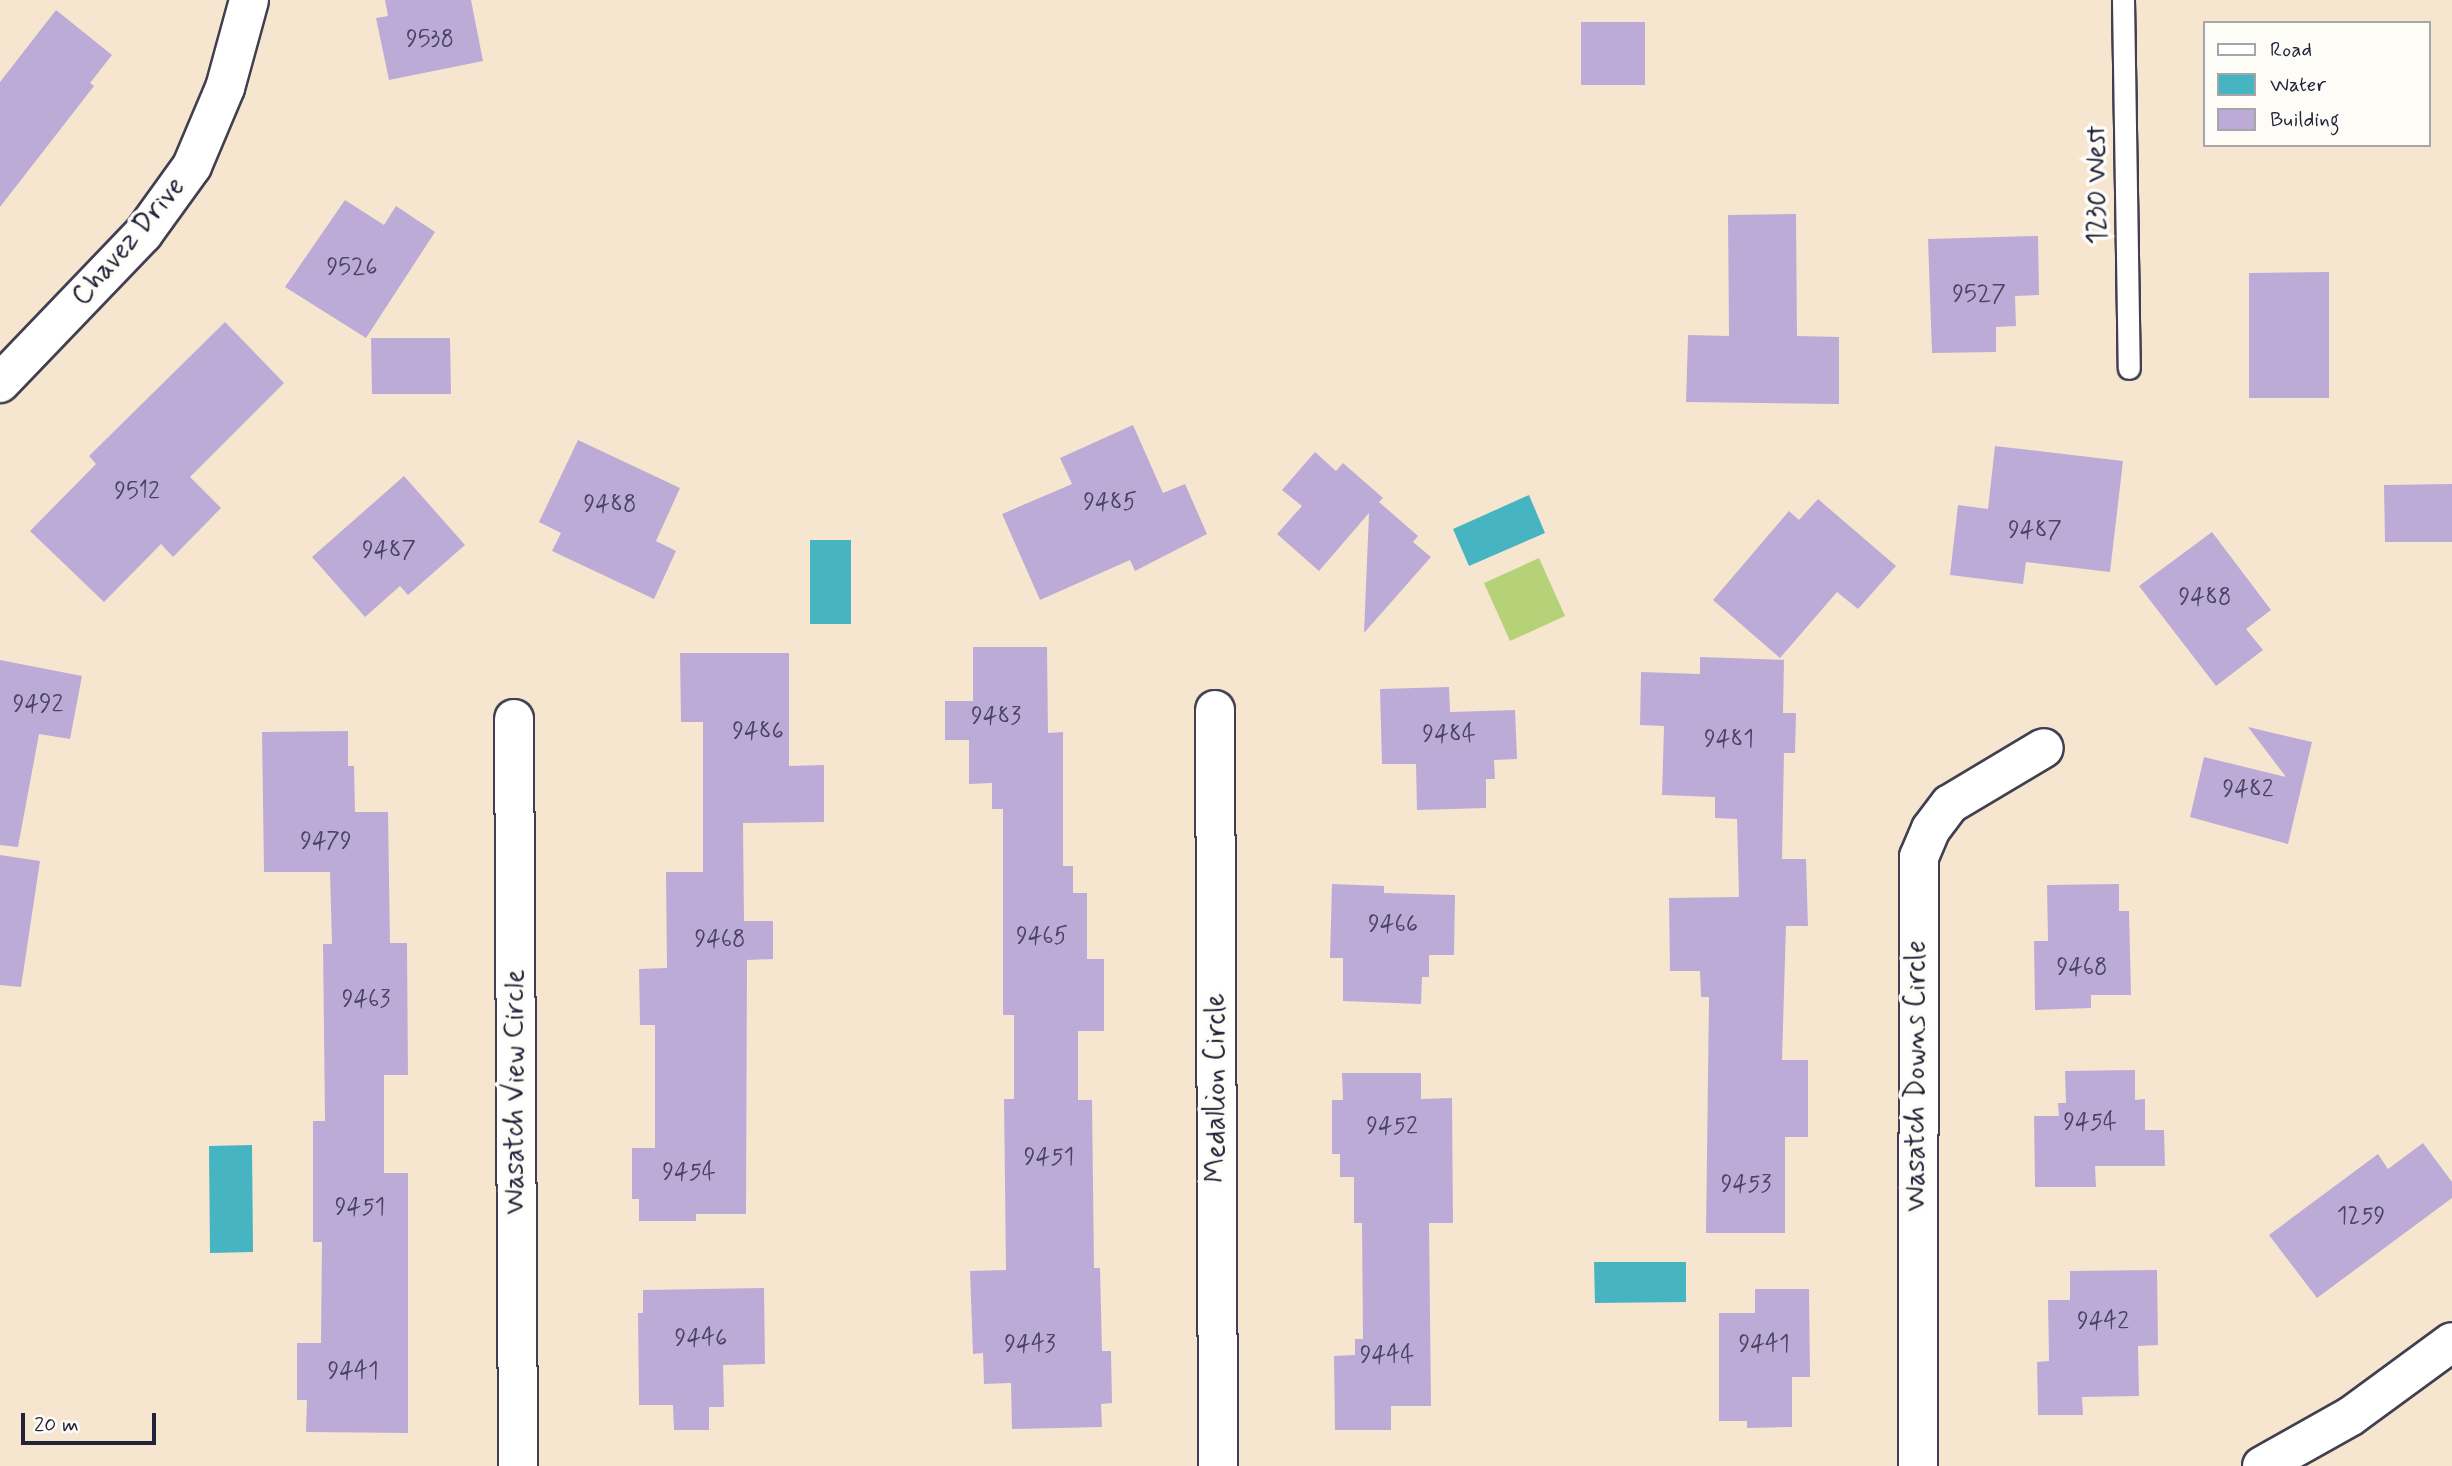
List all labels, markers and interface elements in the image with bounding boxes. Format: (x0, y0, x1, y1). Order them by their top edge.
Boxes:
legend (2204, 21, 2431, 147)
house number: 9538 (406, 26, 454, 54)
text: Road (2270, 36, 2312, 64)
text: Water (2270, 71, 2326, 99)
text: Building (2270, 106, 2340, 134)
street label: 1230 West (2080, 125, 2116, 245)
street label: Chavez Drive (66, 171, 192, 313)
house number: 9526 (326, 254, 378, 282)
house number: 9527 (1952, 281, 2006, 309)
house number: 9512 (114, 478, 160, 506)
house number: 9485 (1083, 489, 1137, 517)
house number: 9488 (584, 491, 636, 519)
house number: 9487 (2008, 517, 2062, 545)
house number: 9487 (362, 537, 416, 565)
house number: 9488 (2179, 584, 2231, 612)
house number: 9492 (13, 691, 63, 719)
house number: 9483 (971, 703, 1021, 731)
house number: 9486 (732, 718, 784, 746)
house number: 9484 (1422, 721, 1476, 749)
house number: 9481 (1704, 726, 1754, 754)
house number: 9482 (2222, 776, 2274, 804)
house number: 9479 (300, 828, 352, 856)
house number: 9466 (1368, 911, 1418, 939)
house number: 9465 (1016, 923, 1068, 951)
house number: 9468 (694, 926, 746, 954)
street label: Wasatch Downs Circle (1900, 939, 1934, 1213)
house number: 9468 (2056, 954, 2108, 982)
street label: Wasatch View Circle (499, 969, 533, 1215)
house number: 9463 (342, 986, 390, 1014)
street label: Medallion Circle (1200, 993, 1234, 1183)
house number: 9454 (2063, 1109, 2117, 1137)
house number: 9452 (1366, 1113, 1418, 1141)
house number: 9451 (1024, 1144, 1074, 1172)
house number: 9454 (662, 1159, 716, 1187)
house number: 9453 (1721, 1171, 1771, 1199)
house number: 9451 (335, 1194, 385, 1222)
house number: 1259 (2337, 1203, 2385, 1231)
house number: 9442 (2077, 1308, 2129, 1336)
house number: 9446 (675, 1325, 727, 1353)
house number: 9443 (1004, 1331, 1056, 1359)
house number: 9441 (1738, 1331, 1790, 1359)
house number: 9444 (1360, 1342, 1414, 1370)
house number: 9441 (327, 1358, 379, 1386)
scale bar (24, 1400, 159, 1444)
text: 20 m (34, 1411, 79, 1439)

